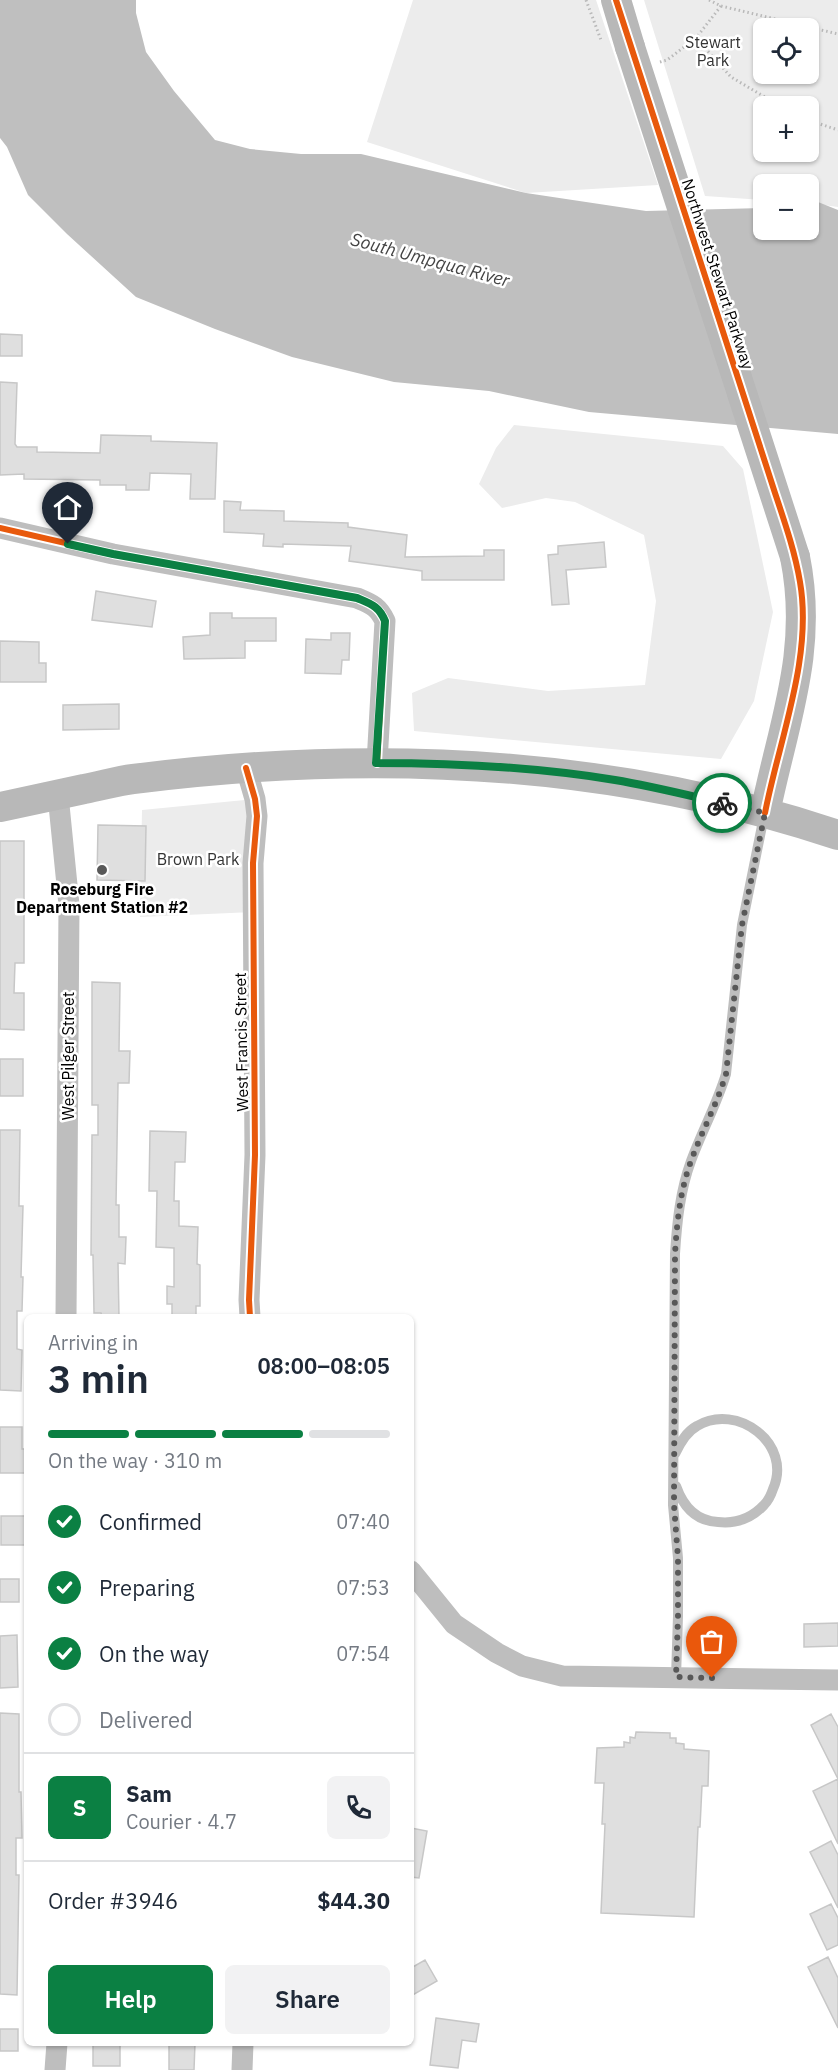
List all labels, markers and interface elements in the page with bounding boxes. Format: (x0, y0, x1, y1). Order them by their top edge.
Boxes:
map controls (753, 18, 819, 240)
button: locate (753, 18, 819, 84)
park label: Stewart Park (685, 32, 741, 70)
button: + (753, 96, 819, 162)
button: − (753, 174, 819, 240)
street label: Northwest Stewart Parkway (678, 176, 758, 372)
water label: South Umpqua River (348, 227, 512, 292)
pin (42, 482, 93, 544)
icon: home (51, 491, 84, 524)
courier (692, 773, 752, 833)
icon: bike (706, 787, 739, 820)
park label: Brown Park (157, 849, 240, 869)
marker: Roseburg Fire Department Station #2 (95, 863, 109, 877)
place label: Roseburg Fire Department Station #2 (16, 879, 188, 917)
street label: West Francis Street (230, 972, 252, 1112)
street label: West Pilger Street (58, 992, 78, 1120)
text: Arriving in (48, 1329, 138, 1356)
text: 08:00–08:05 (257, 1351, 390, 1380)
text: 3 min (48, 1353, 149, 1404)
text: On the way · 310 m (48, 1447, 222, 1474)
icon: check (48, 1505, 81, 1538)
text: Confirmed (99, 1507, 202, 1536)
text: 07:40 (336, 1508, 390, 1535)
icon: check (48, 1571, 81, 1604)
text: Preparing (99, 1573, 194, 1602)
text: 07:53 (336, 1574, 390, 1601)
pin (686, 1616, 737, 1678)
icon: bag (695, 1625, 728, 1658)
icon: check (48, 1637, 81, 1670)
text: On the way (99, 1639, 209, 1668)
text: 07:54 (336, 1640, 390, 1667)
text: Delivered (99, 1705, 193, 1734)
button: phone (327, 1776, 390, 1839)
text: Sam (126, 1779, 172, 1808)
text: S (73, 1793, 86, 1822)
text: Courier · 4.7 (126, 1808, 237, 1835)
text: Order #3946 (48, 1886, 178, 1915)
text: $44.30 (317, 1886, 390, 1915)
button: Help (48, 1965, 213, 2034)
button: Share (225, 1965, 390, 2034)

